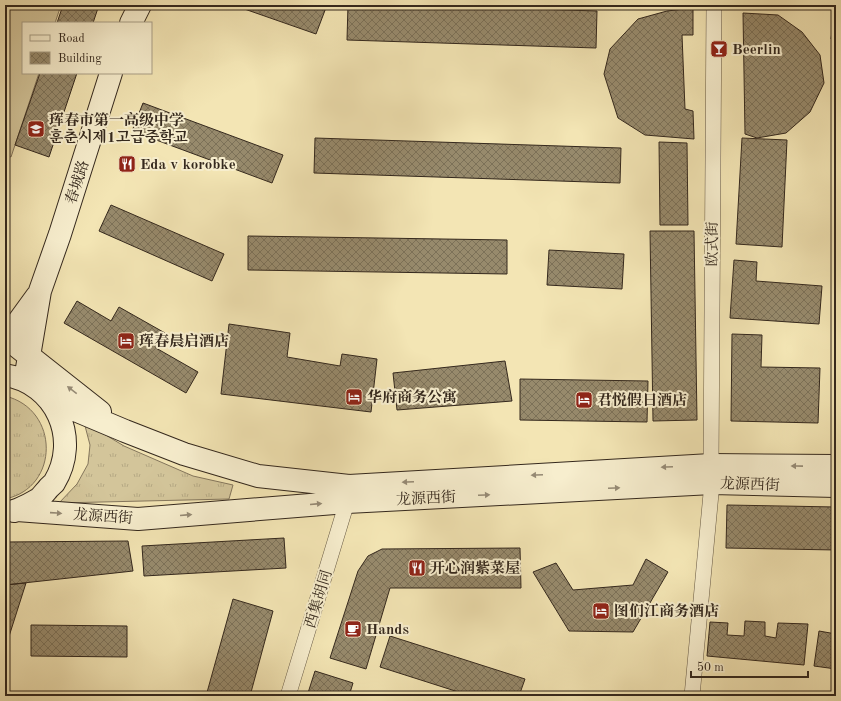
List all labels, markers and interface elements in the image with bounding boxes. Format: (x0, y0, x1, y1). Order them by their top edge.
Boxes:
legend (22, 22, 152, 74)
text: Road (58, 33, 85, 45)
bar icon: Beerlin (709, 39, 729, 59)
place label: Beerlin (732, 43, 781, 58)
text: Building (58, 53, 102, 65)
place label: 珲春市第一高级中学 훈춘시제1고급중학교 (49, 111, 189, 146)
school or university icon: 珲春市第一高级中学 훈춘시제1고급중학교 (26, 119, 46, 139)
restaurant icon: Eda v korobke (117, 154, 137, 174)
street label: 春城路 (62, 158, 93, 206)
place label: Eda v korobke (140, 158, 236, 173)
street label: 欧式街 (704, 221, 721, 267)
hotel icon: 珲春晨启酒店 (116, 331, 136, 351)
place label: 珲春晨启酒店 (139, 332, 229, 350)
one-way arrow (66, 386, 77, 394)
hotel icon: 华府商务公寓 (344, 387, 364, 407)
place label: 华府商务公寓 (367, 388, 457, 406)
hotel icon: 君悦假日酒店 (574, 390, 594, 410)
place label: 君悦假日酒店 (597, 391, 687, 409)
one-way arrow (790, 463, 803, 469)
one-way arrow (661, 464, 673, 471)
one-way arrow (530, 472, 543, 478)
street label: 龙源西街 (720, 475, 780, 494)
one-way arrow (401, 479, 414, 486)
one-way arrow (608, 485, 621, 491)
street label: 龙源西街 (396, 488, 456, 509)
one-way arrow (478, 491, 490, 498)
one-way arrow (310, 501, 322, 508)
street label: 龙源西街 (72, 506, 133, 527)
one-way arrow (50, 510, 62, 517)
one-way arrow (180, 512, 192, 519)
restaurant icon: 开心润紫菜屋 (407, 558, 427, 578)
place label: 开心润紫菜屋 (430, 560, 520, 577)
street label: 西集胡同 (302, 568, 335, 630)
hotel icon: 图们江商务酒店 (591, 601, 611, 621)
place label: 图们江商务酒店 (614, 602, 719, 620)
cafe icon: Hands (343, 619, 363, 639)
place label: Hands (366, 623, 409, 638)
scale bar (691, 653, 808, 679)
text: 50 m (697, 661, 724, 674)

